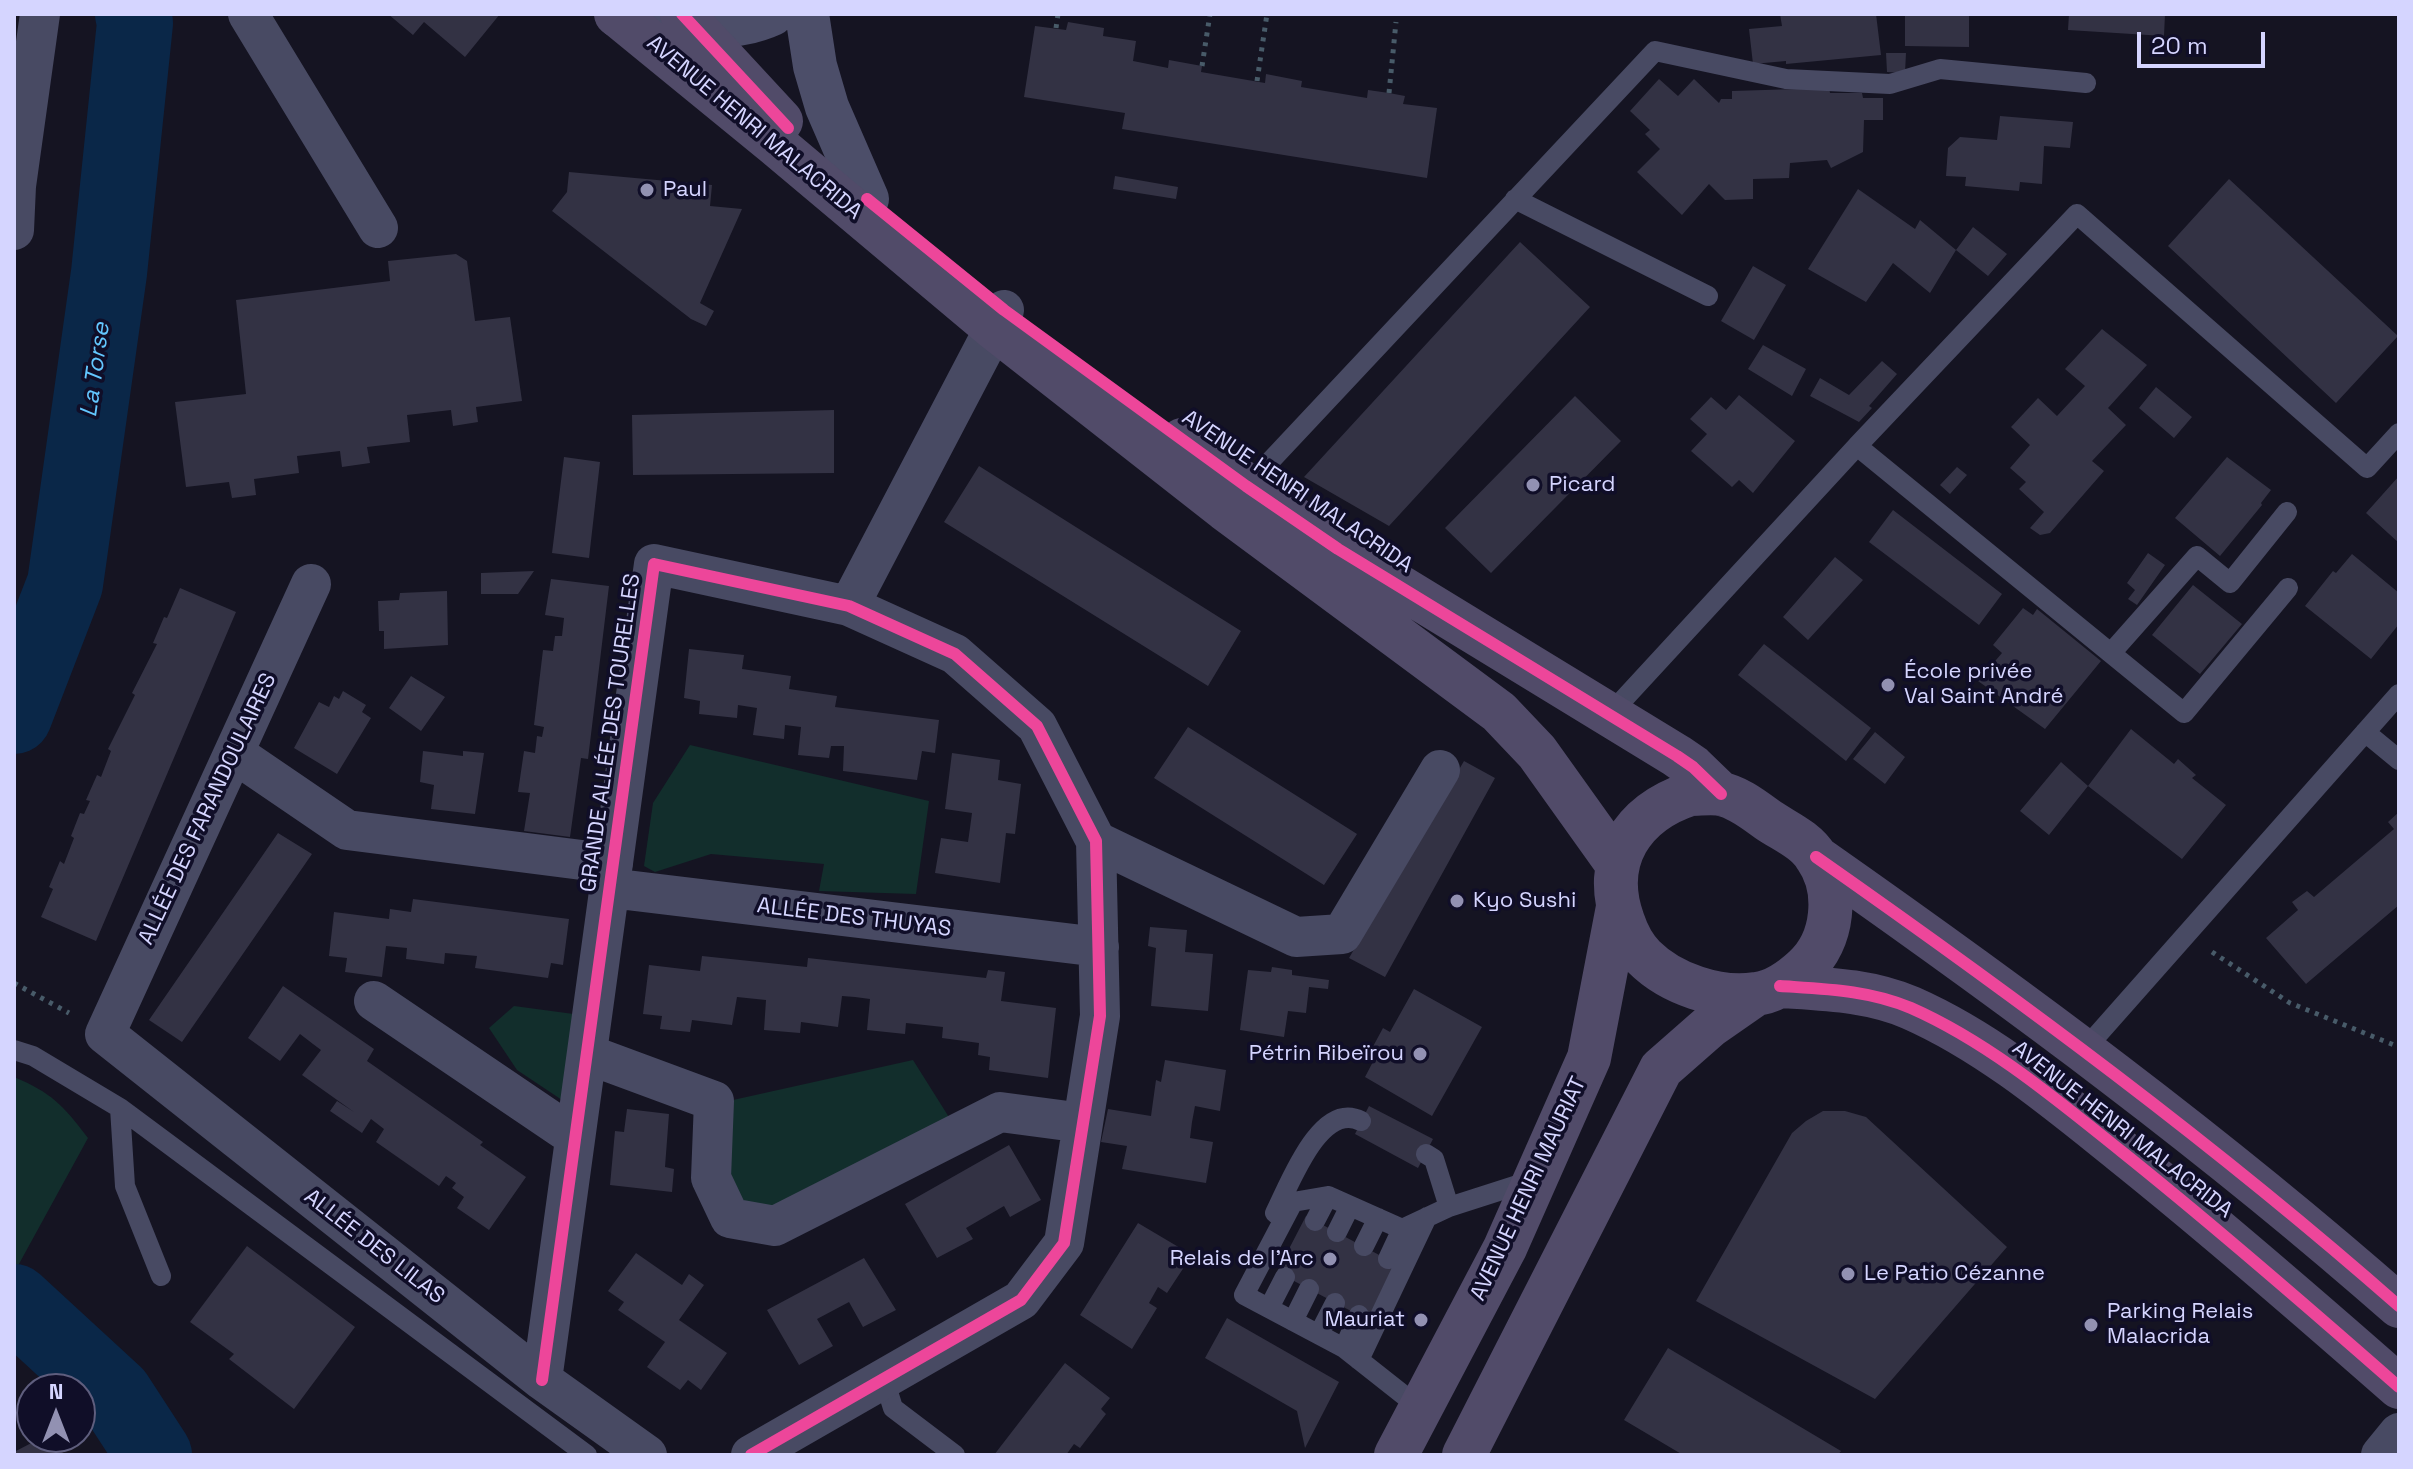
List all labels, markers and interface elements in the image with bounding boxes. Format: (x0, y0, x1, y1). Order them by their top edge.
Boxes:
scale bar (2141, 16, 2269, 66)
street label: AVENUE HENRI MALACRIDA (641, 30, 867, 226)
text: 20 m (2151, 30, 2208, 61)
place label: Paul (663, 177, 707, 203)
marker: Paul (638, 181, 656, 199)
water label: La Torse (75, 321, 117, 419)
street label: AVENUE HENRI MALACRIDA (1177, 405, 1417, 579)
place label: Picard (1549, 472, 1615, 498)
marker: Picard (1524, 476, 1542, 494)
street label: GRANDE ALLÉE DES TOURELLES (576, 572, 646, 894)
place label: École privée Val Saint André (1904, 659, 2063, 710)
street label: ALLÉE DES FARANDOULAIRES (133, 669, 283, 949)
marker: École privée Val Saint André (1879, 676, 1897, 694)
place label: Kyo Sushi (1473, 888, 1576, 914)
marker: Kyo Sushi (1448, 892, 1466, 910)
street label: ALLÉE DES THUYAS (755, 893, 953, 943)
street label: AVENUE HENRI MALACRIDA (2007, 1036, 2237, 1224)
place label: Pétrin Ribeïrou (1249, 1041, 1404, 1067)
marker: Pétrin Ribeïrou (1411, 1045, 1429, 1063)
street label: AVENUE HENRI MAURIAT (1465, 1073, 1593, 1305)
street label: ALLÉE DES LILAS (298, 1184, 450, 1310)
place label: Relais de l'Arc (1170, 1246, 1314, 1272)
marker: Relais de l'Arc (1321, 1250, 1339, 1268)
place label: Le Patio Cézanne (1864, 1261, 2045, 1287)
marker: Le Patio Cézanne (1839, 1265, 1857, 1283)
place label: Parking Relais Malacrida (2107, 1299, 2253, 1350)
place label: Mauriat (1324, 1307, 1405, 1333)
marker: Mauriat (1412, 1311, 1430, 1329)
marker: Parking Relais Malacrida (2082, 1316, 2100, 1334)
north arrow (16, 1373, 96, 1453)
text: N (49, 1377, 63, 1405)

